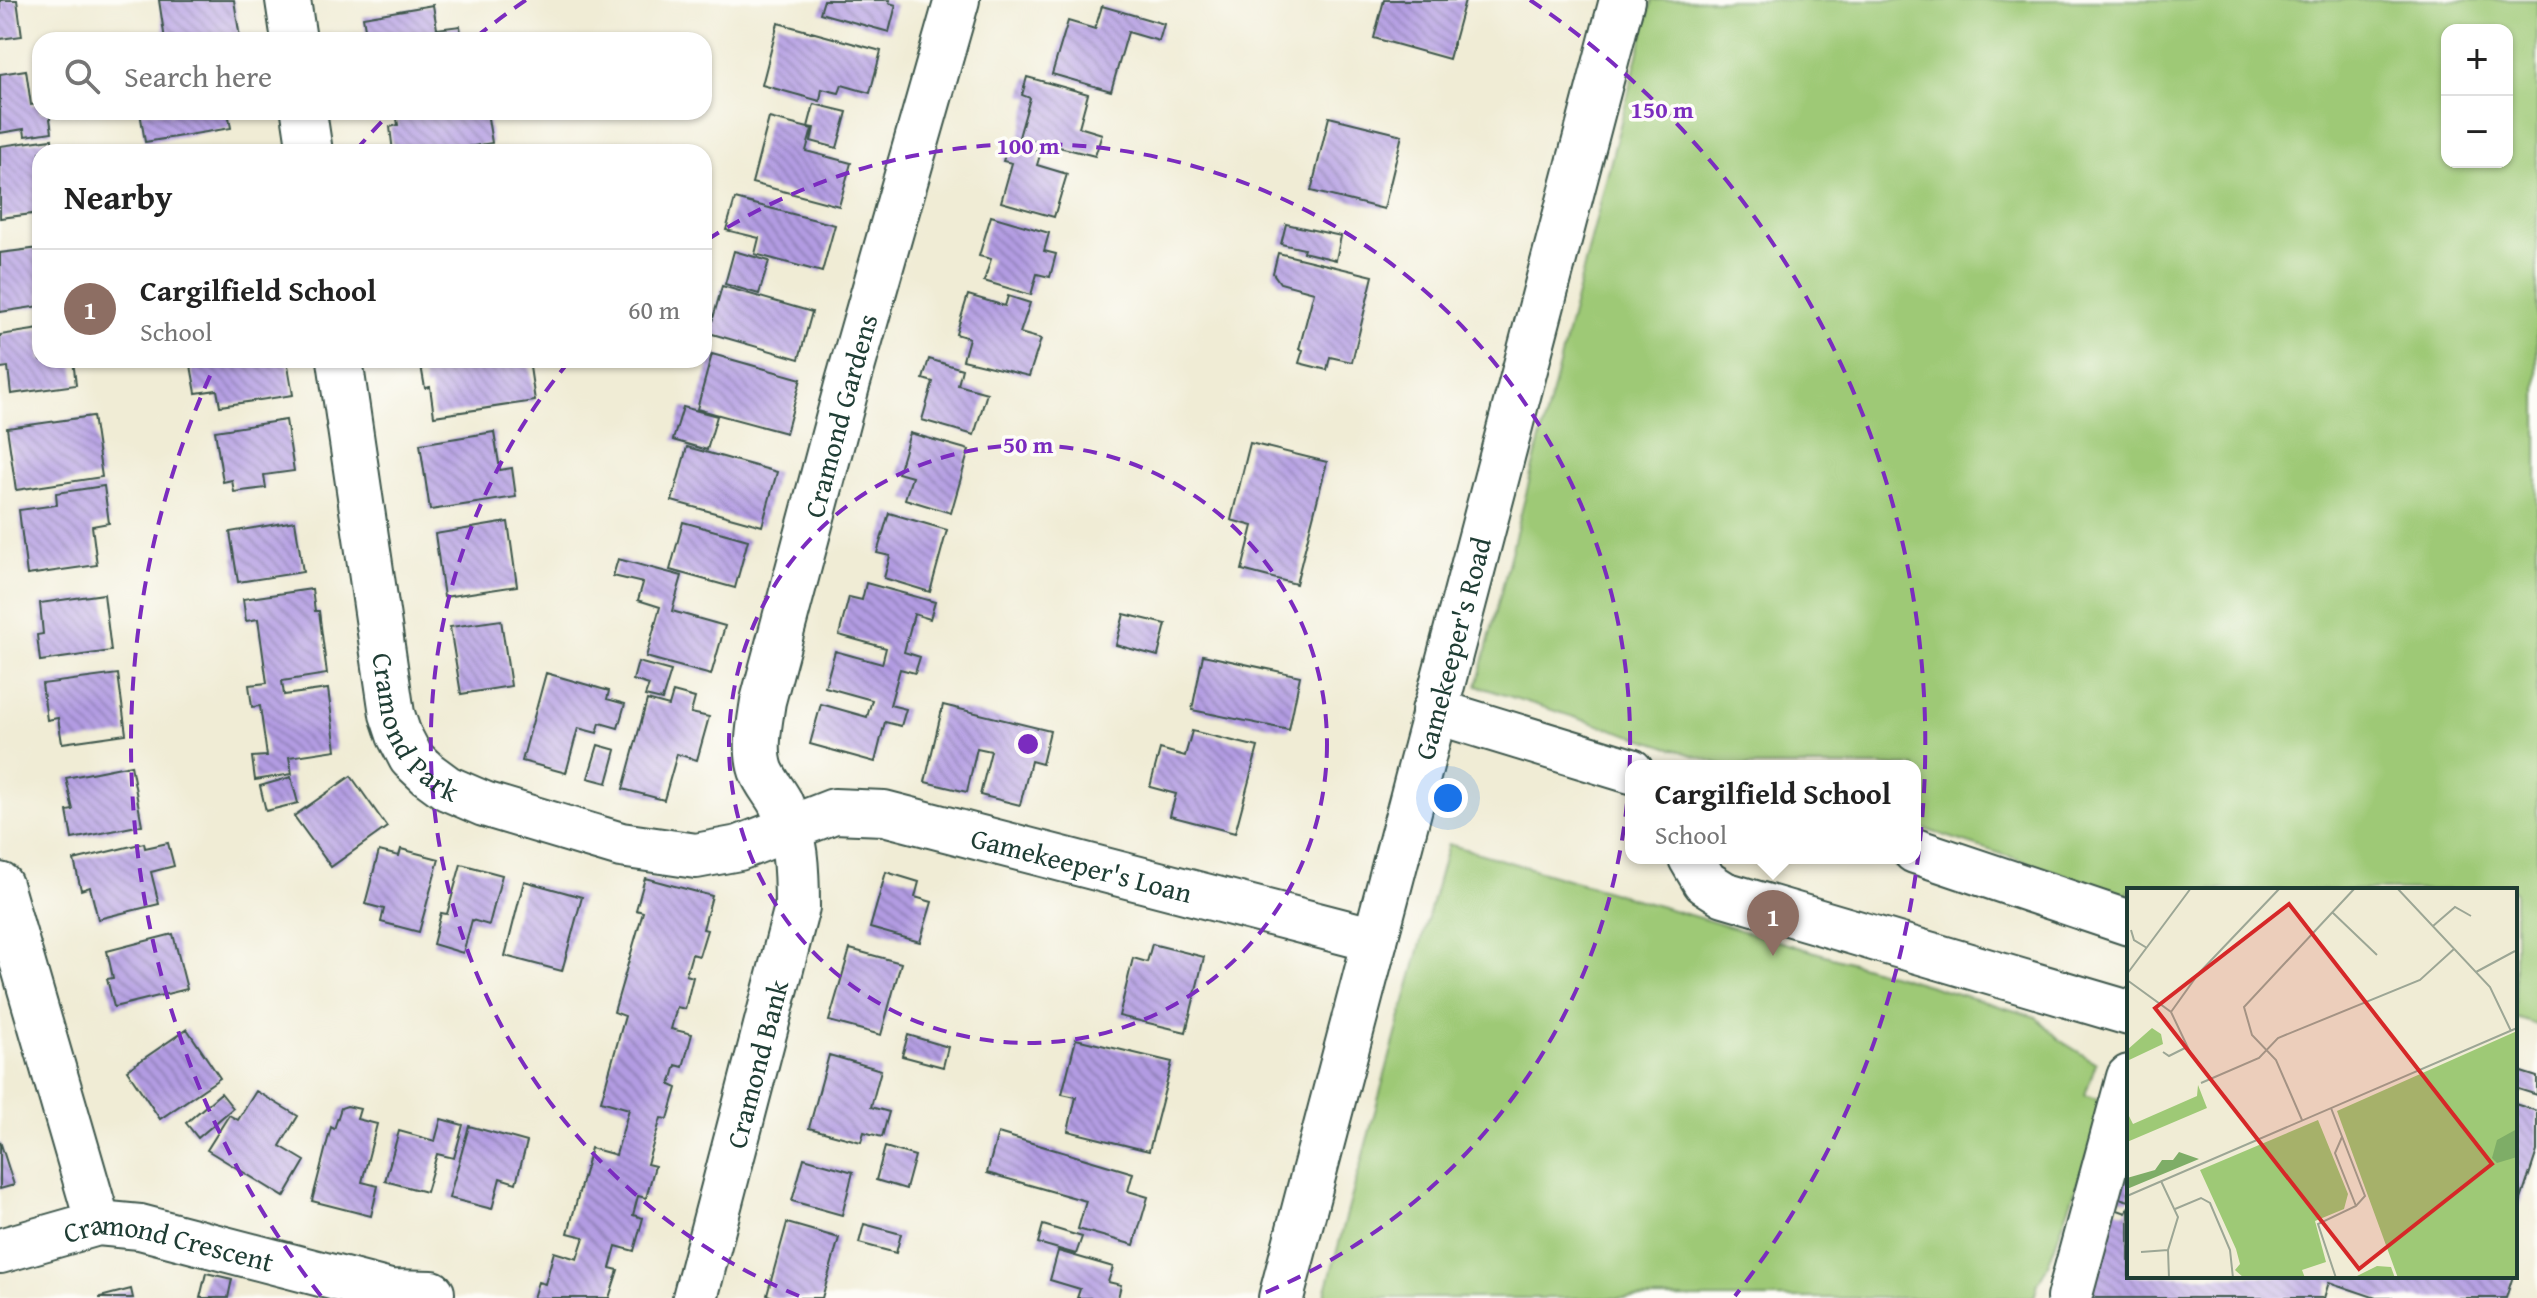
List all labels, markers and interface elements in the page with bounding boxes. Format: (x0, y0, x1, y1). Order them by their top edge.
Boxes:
map controls (2441, 24, 2513, 168)
button: + (2441, 24, 2513, 96)
search box (32, 32, 712, 120)
icon: search (60, 54, 104, 98)
text: Search here (124, 54, 272, 98)
text: 150 m (1630, 92, 1694, 127)
button: − (2441, 96, 2513, 168)
text: 100 m (996, 128, 1060, 163)
text: Nearby (64, 172, 173, 221)
text: Cargilfield School (140, 268, 376, 312)
text: 1 (83, 290, 97, 329)
text: 60 m (628, 290, 680, 329)
street label: Cramond Gardens (792, 309, 887, 522)
text: School (140, 312, 212, 351)
text: 50 m (1003, 427, 1054, 462)
street label: Gamekeeper's Road (1403, 532, 1501, 764)
street label: Cramond Park (363, 650, 466, 812)
centre of rings (1014, 730, 1042, 758)
popup (1625, 760, 1921, 864)
text: Cargilfield School (1655, 771, 1891, 815)
your location (1428, 778, 1468, 818)
text: School (1655, 815, 1727, 854)
street label: Gamekeeper's Loan (967, 816, 1197, 912)
inset map (2127, 888, 2517, 1278)
pin: 1 (1747, 890, 1799, 956)
street label: Cramond Bank (714, 974, 798, 1153)
street label: Cramond Crescent (58, 1202, 278, 1282)

